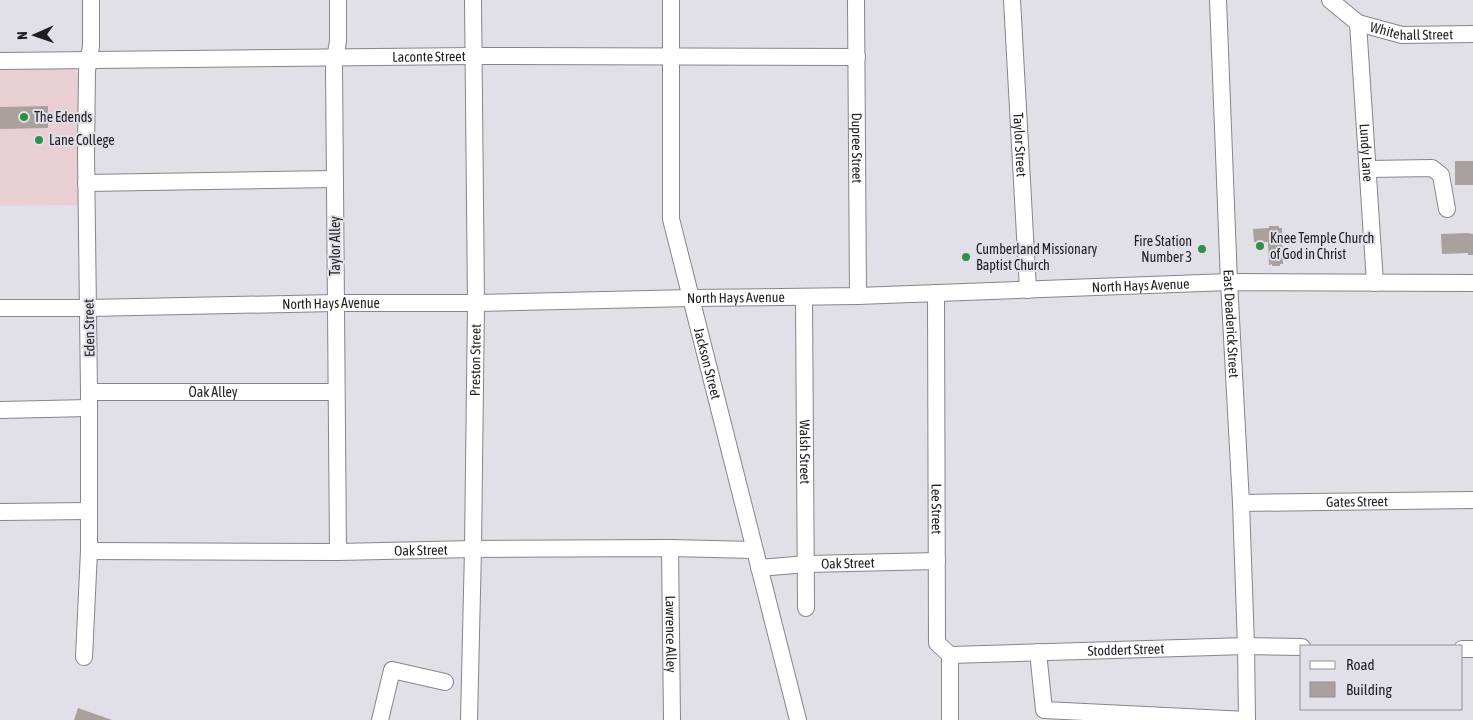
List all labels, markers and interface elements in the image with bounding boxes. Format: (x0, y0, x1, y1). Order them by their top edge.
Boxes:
north arrow (10, 10, 60, 60)
street label: Whitehall Street (1368, 19, 1453, 43)
text: N (14, 31, 30, 40)
street label: Laconte Street (392, 48, 466, 65)
place label: The Edends (34, 109, 92, 125)
marker: The Edends (18, 111, 30, 123)
street label: Taylor Street (1010, 112, 1030, 177)
street label: Dupree Street (849, 113, 865, 183)
street label: Lundy Lane (1357, 123, 1376, 182)
place label: Lane College (49, 132, 115, 148)
marker: Lane College (33, 134, 45, 146)
street label: Taylor Alley (327, 216, 343, 276)
place label: Knee Temple Church of God in Christ (1270, 230, 1374, 262)
place label: Fire Station Number 3 (1134, 233, 1192, 265)
marker: Knee Temple Church of God in Christ (1254, 240, 1266, 252)
place label: Cumberland Missionary Baptist Church (976, 241, 1098, 273)
marker: Fire Station Number 3 (1196, 243, 1208, 255)
marker: Cumberland Missionary Baptist Church (960, 251, 972, 263)
street label: East Deaderick Street (1221, 269, 1242, 378)
street label: North Hays Avenue (1092, 275, 1190, 295)
street label: North Hays Avenue (687, 289, 785, 306)
street label: North Hays Avenue (282, 295, 380, 312)
street label: Eden Street (80, 299, 98, 357)
street label: Preston Street (467, 324, 484, 396)
street label: Jackson Street (691, 326, 724, 401)
street label: Oak Alley (189, 384, 238, 400)
street label: Walsh Street (797, 420, 813, 484)
street label: Lee Street (929, 484, 945, 534)
street label: Gates Street (1326, 493, 1388, 510)
street label: Oak Street (394, 542, 448, 559)
street label: Oak Street (821, 554, 875, 572)
street label: Lawrence Alley (663, 595, 679, 673)
street label: Stoddert Street (1087, 640, 1165, 659)
legend (1300, 645, 1463, 710)
text: Road (1346, 656, 1375, 673)
text: Building (1346, 681, 1392, 698)

